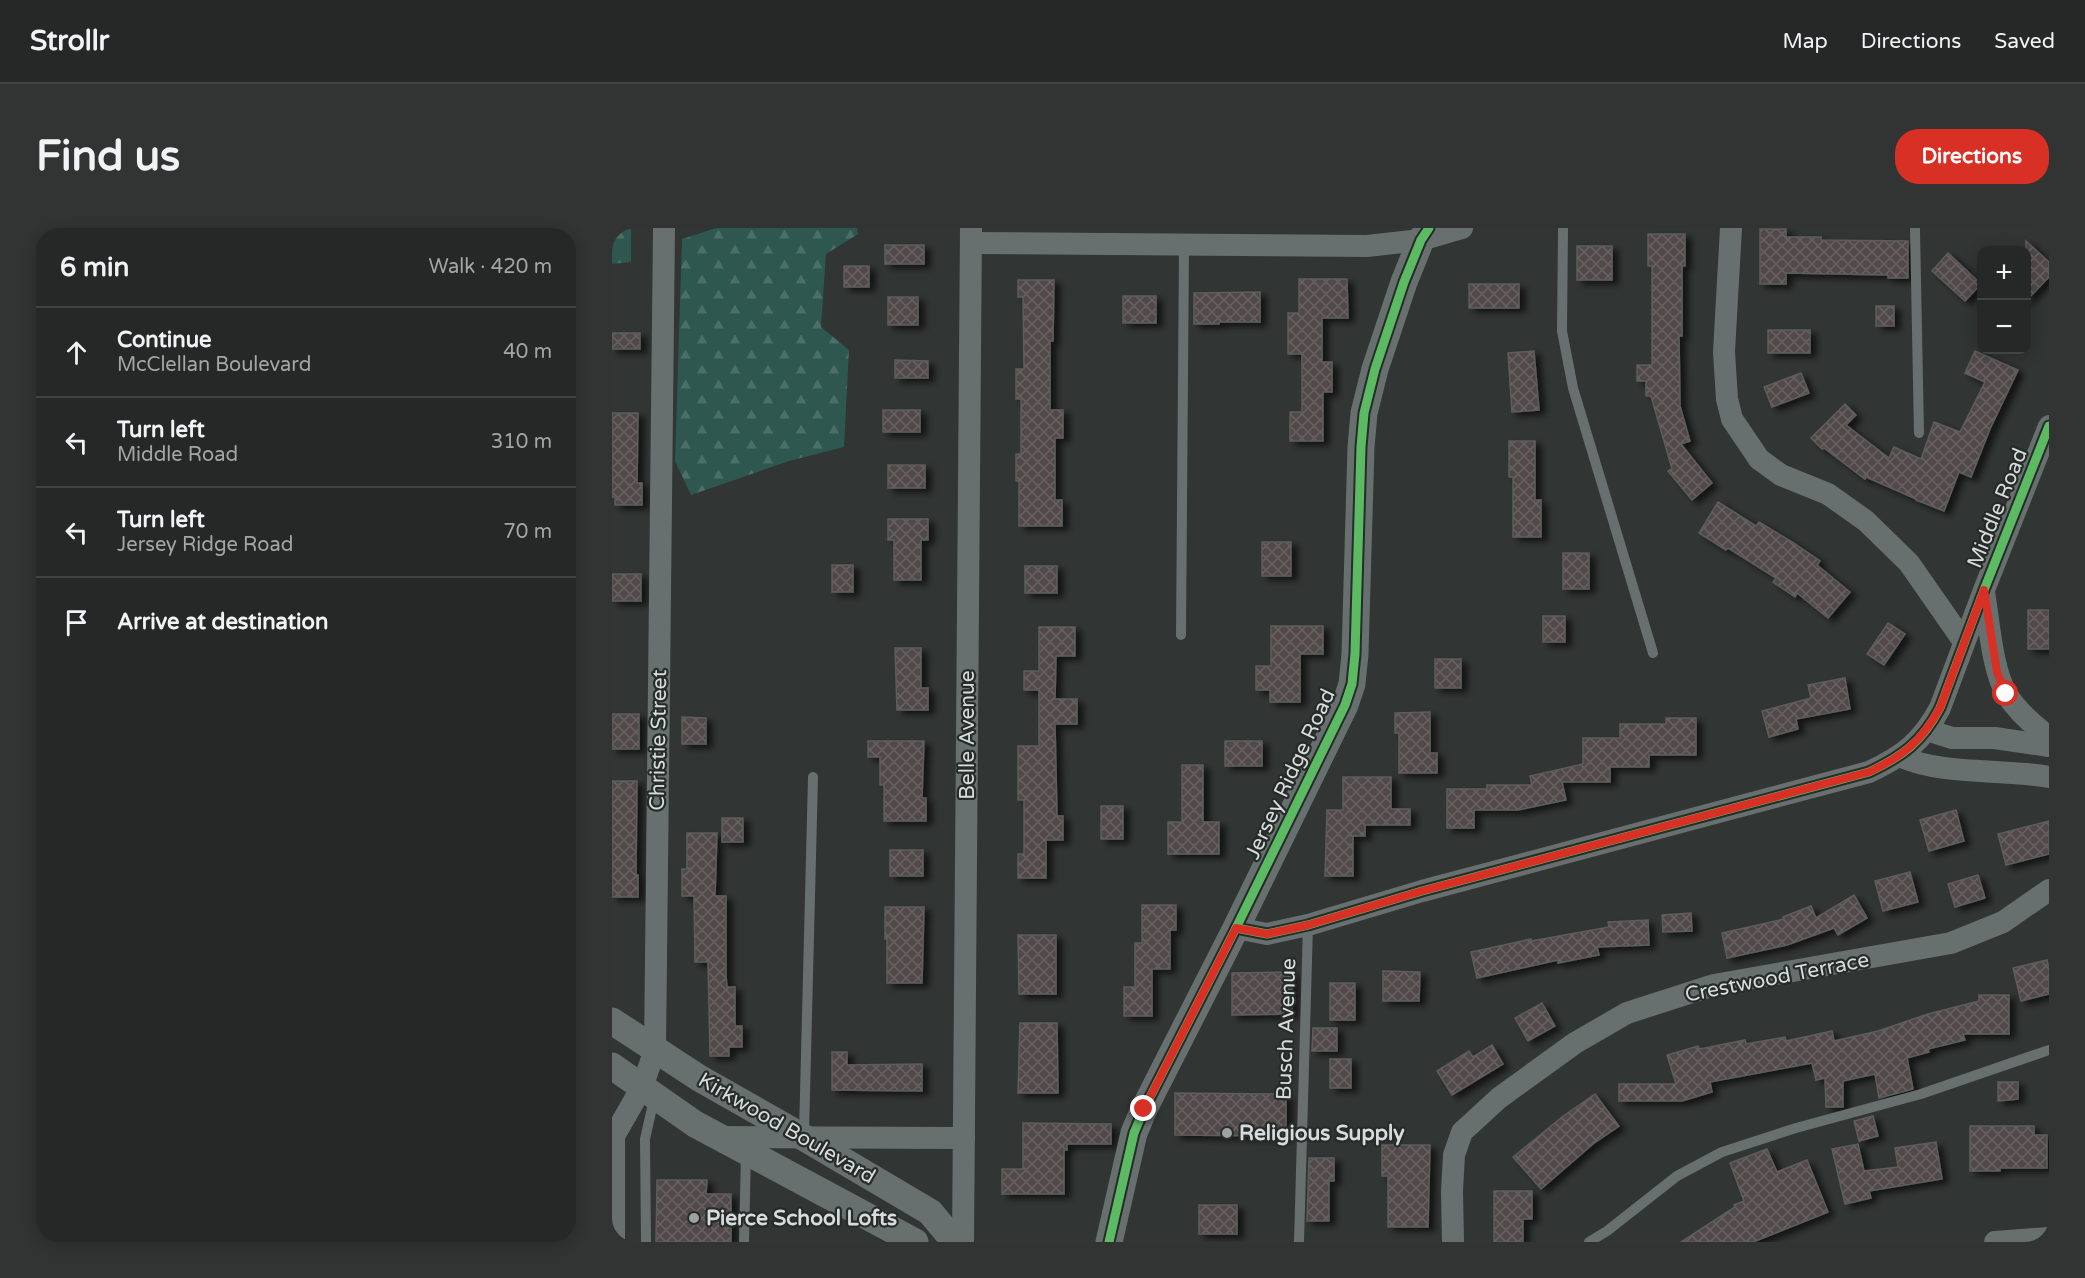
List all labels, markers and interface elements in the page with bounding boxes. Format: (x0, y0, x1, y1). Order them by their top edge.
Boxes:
text: Strollr (30, 24, 109, 58)
text: Map (1782, 29, 1828, 54)
text: Directions (1861, 29, 1961, 54)
text: Saved (1994, 29, 2055, 54)
button: Directions (1895, 129, 2049, 184)
text: Find us (36, 131, 180, 182)
map controls (1977, 246, 2031, 354)
button: + (1977, 246, 2031, 300)
text: 6 min (60, 252, 129, 283)
text: Walk · 420 m (429, 255, 552, 279)
button: − (1977, 300, 2031, 354)
text: Continue (117, 327, 212, 353)
icon: ahead (60, 336, 93, 369)
text: 40 m (503, 340, 552, 364)
text: McClellan Boulevard (117, 353, 311, 377)
text: Turn left (117, 417, 205, 443)
icon: left (60, 426, 93, 459)
text: 310 m (491, 430, 552, 454)
text: Middle Road (117, 443, 238, 467)
street label: Middle Road (1962, 445, 2033, 572)
text: Turn left (117, 507, 205, 533)
icon: left (60, 516, 93, 549)
text: 70 m (503, 520, 552, 544)
text: Jersey Ridge Road (117, 533, 293, 557)
icon: arrive (60, 606, 93, 639)
text: Arrive at destination (117, 609, 328, 635)
street label: Christie Street (645, 669, 672, 811)
street label: Belle Avenue (955, 670, 980, 800)
route start (1992, 680, 2018, 706)
street label: Jersey Ridge Road (1240, 685, 1341, 863)
street label: Crestwood Terrace (1683, 947, 1871, 1008)
street label: Busch Avenue (1272, 958, 1301, 1100)
street label: Kirkwood Boulevard (694, 1068, 880, 1189)
route end (1130, 1095, 1156, 1121)
place label: Religious Supply (1239, 1121, 1405, 1146)
marker: Religious Supply (1220, 1126, 1234, 1140)
place label: Pierce School Lofts (706, 1206, 897, 1231)
marker: Pierce School Lofts (687, 1211, 701, 1225)

